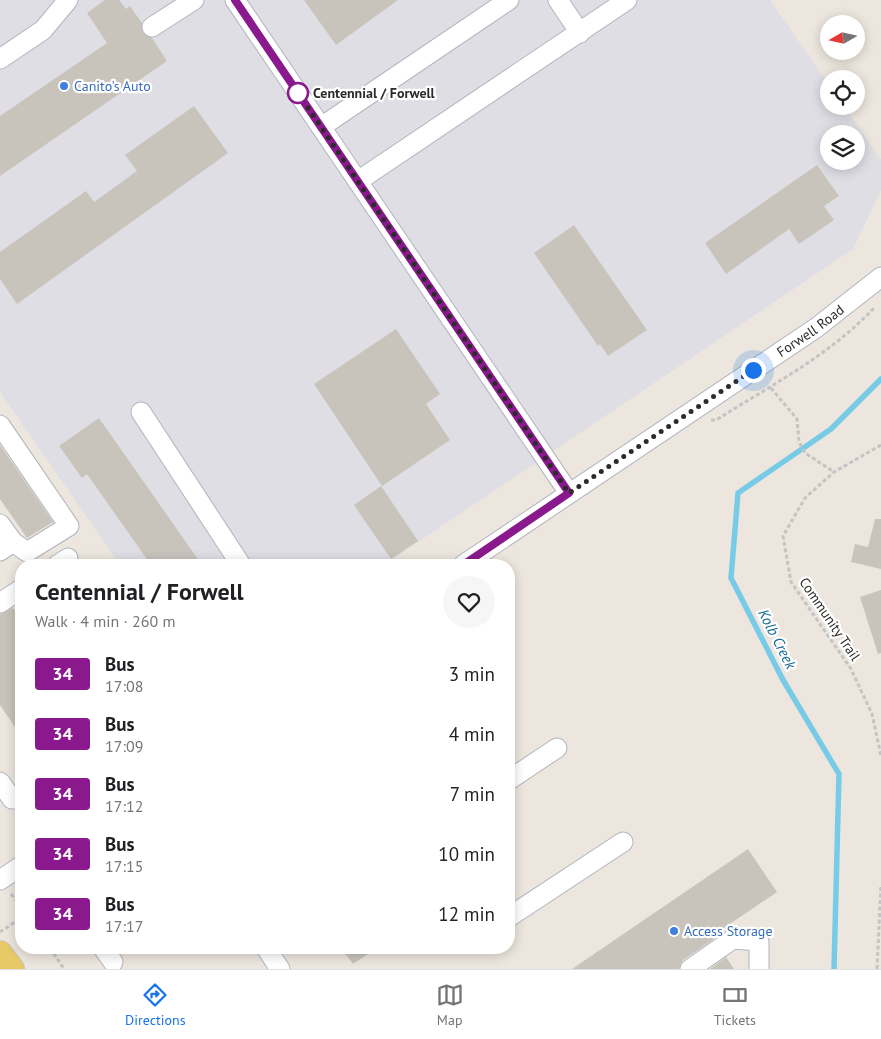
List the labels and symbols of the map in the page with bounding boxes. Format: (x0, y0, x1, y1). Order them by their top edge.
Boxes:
north arrow (820, 15, 865, 60)
place label: Canito's Auto (74, 77, 151, 95)
marker: Canito's Auto (58, 80, 70, 92)
marker: Centennial / Forwell (287, 82, 309, 104)
place label: Centennial / Forwell (313, 84, 436, 102)
street label: Forwell Road (773, 301, 848, 361)
your location (741, 358, 766, 383)
street label: Community Trail (796, 574, 864, 664)
water label: Kolb Creek (754, 606, 801, 673)
place label: Access Storage (684, 922, 773, 940)
marker: Access Storage (668, 925, 680, 937)

